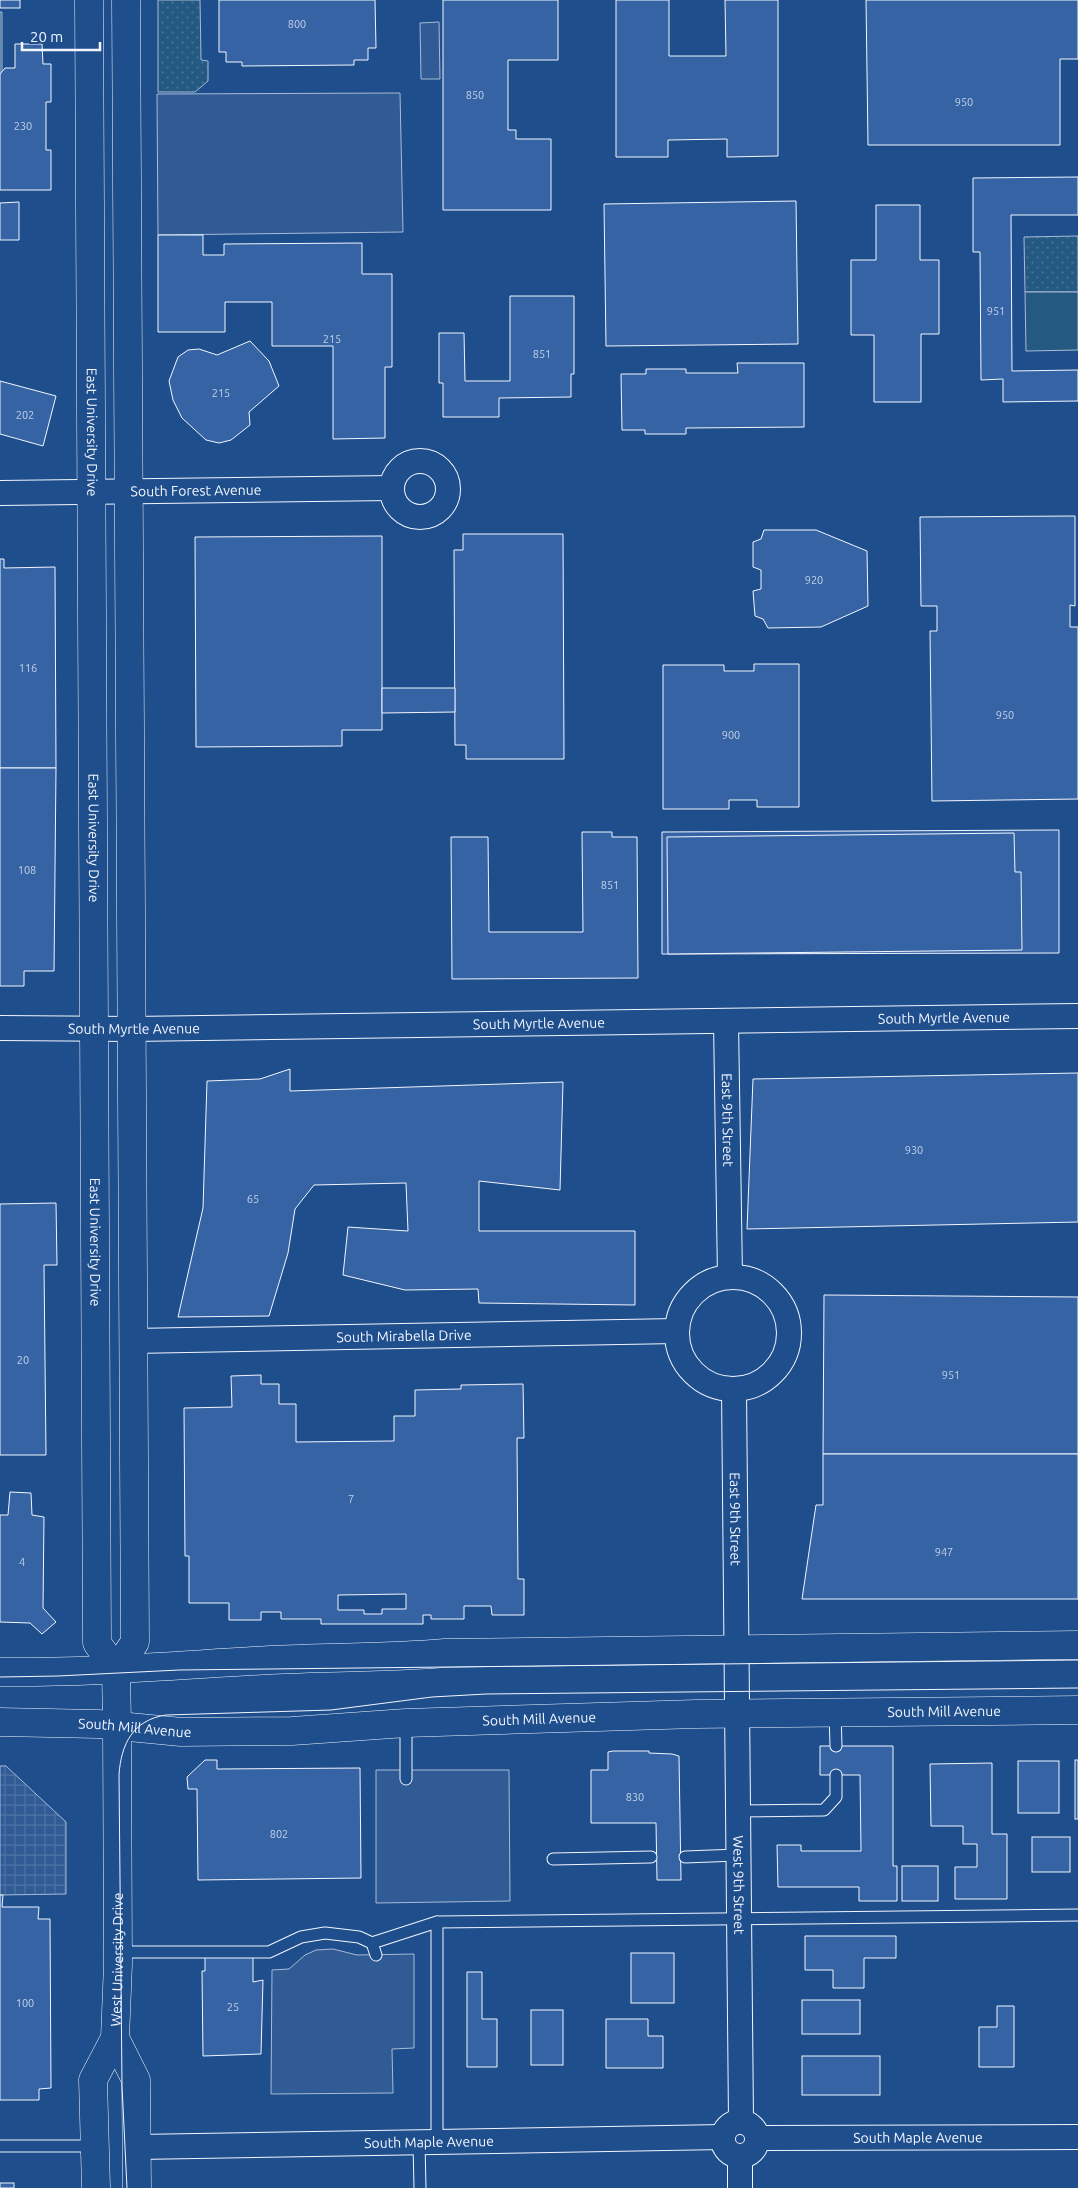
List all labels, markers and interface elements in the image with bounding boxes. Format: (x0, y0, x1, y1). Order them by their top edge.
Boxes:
house number: 800 (288, 18, 306, 30)
scale bar (22, 20, 100, 52)
text: 20 m (30, 28, 63, 45)
house number: 850 (466, 89, 484, 101)
house number: 950 (955, 96, 973, 108)
house number: 230 (14, 120, 32, 132)
house number: 951 (987, 305, 1005, 317)
house number: 215 (323, 333, 341, 345)
house number: 851 (533, 348, 551, 360)
street label: East University Drive (84, 368, 100, 496)
house number: 215 (212, 387, 230, 399)
house number: 202 (16, 409, 34, 421)
street label: South Forest Avenue (130, 482, 262, 499)
house number: 920 (805, 574, 823, 586)
house number: 116 (19, 662, 37, 674)
house number: 950 (996, 709, 1014, 721)
house number: 900 (722, 729, 740, 741)
street label: East University Drive (86, 774, 102, 902)
house number: 108 (18, 864, 36, 876)
house number: 851 (601, 879, 619, 891)
street label: South Myrtle Avenue (878, 1009, 1010, 1027)
street label: South Myrtle Avenue (473, 1015, 605, 1032)
street label: South Myrtle Avenue (68, 1020, 200, 1037)
street label: East 9th Street (719, 1073, 736, 1167)
house number: 930 (905, 1144, 923, 1156)
street label: East University Drive (87, 1178, 103, 1307)
house number: 65 (247, 1193, 259, 1205)
street label: South Mirabella Drive (336, 1327, 472, 1345)
house number: 20 (17, 1354, 29, 1366)
house number: 951 (942, 1369, 960, 1381)
street label: East 9th Street (727, 1472, 744, 1566)
house number: 7 (348, 1493, 354, 1505)
house number: 947 (935, 1546, 953, 1558)
house number: 4 (19, 1556, 25, 1568)
street label: South Mill Avenue (887, 1703, 1001, 1720)
street label: South Mill Avenue (482, 1709, 596, 1729)
street label: South Mill Avenue (78, 1716, 191, 1740)
house number: 830 (626, 1791, 644, 1803)
house number: 802 (270, 1828, 288, 1840)
street label: West 9th Street (730, 1835, 747, 1935)
street label: West University Drive (107, 1892, 126, 2027)
house number: 100 (16, 1997, 34, 2009)
house number: 25 (227, 2001, 239, 2013)
street label: South Maple Avenue (853, 2129, 983, 2146)
street label: South Maple Avenue (364, 2133, 494, 2151)

